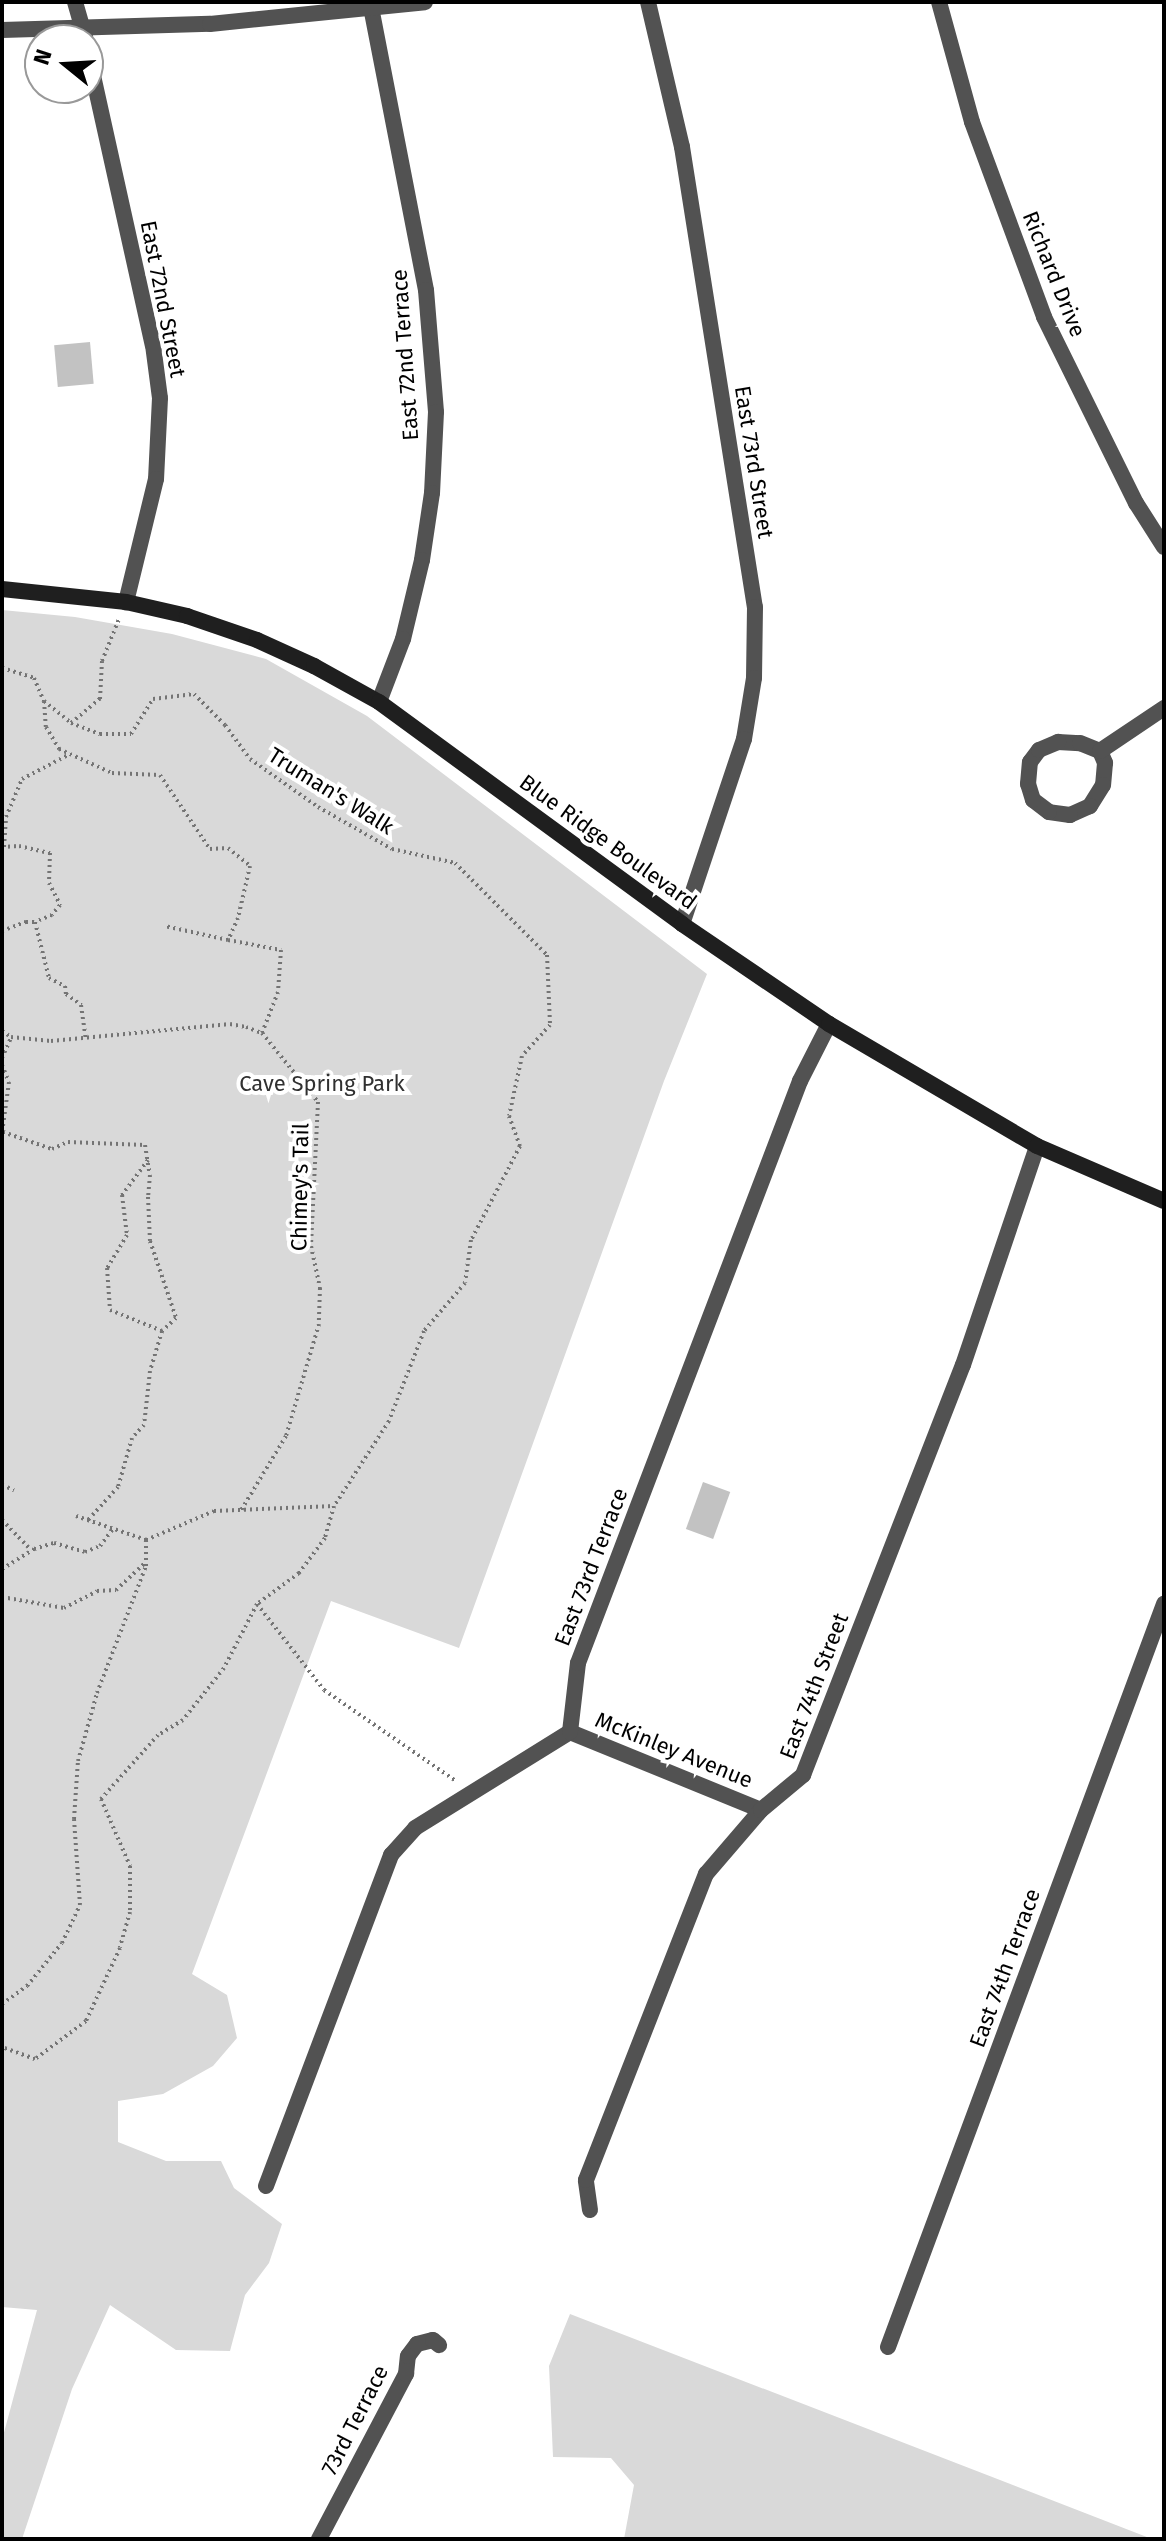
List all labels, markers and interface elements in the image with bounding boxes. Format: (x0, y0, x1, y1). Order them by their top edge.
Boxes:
north arrow (24, 24, 104, 104)
text: N (28, 46, 58, 68)
street label: Richard Drive (1017, 207, 1091, 341)
street label: East 72nd Street (135, 218, 191, 380)
street label: East 72nd Terrace (386, 268, 424, 442)
street label: East 73rd Street (729, 384, 779, 540)
street label: Truman's Walk (263, 742, 399, 840)
street label: Blue Ridge Boulevard (514, 769, 702, 915)
park label: Cave Spring Park (239, 1071, 405, 1097)
street label: Chimey's Tail (286, 1123, 314, 1251)
street label: East 73rd Terrace (549, 1484, 633, 1650)
street label: East 74th Street (774, 1609, 854, 1763)
street label: McKinley Avenue (591, 1706, 757, 1794)
street label: East 74th Terrace (964, 1885, 1046, 2051)
street label: 73rd Terrace (316, 2361, 394, 2479)

